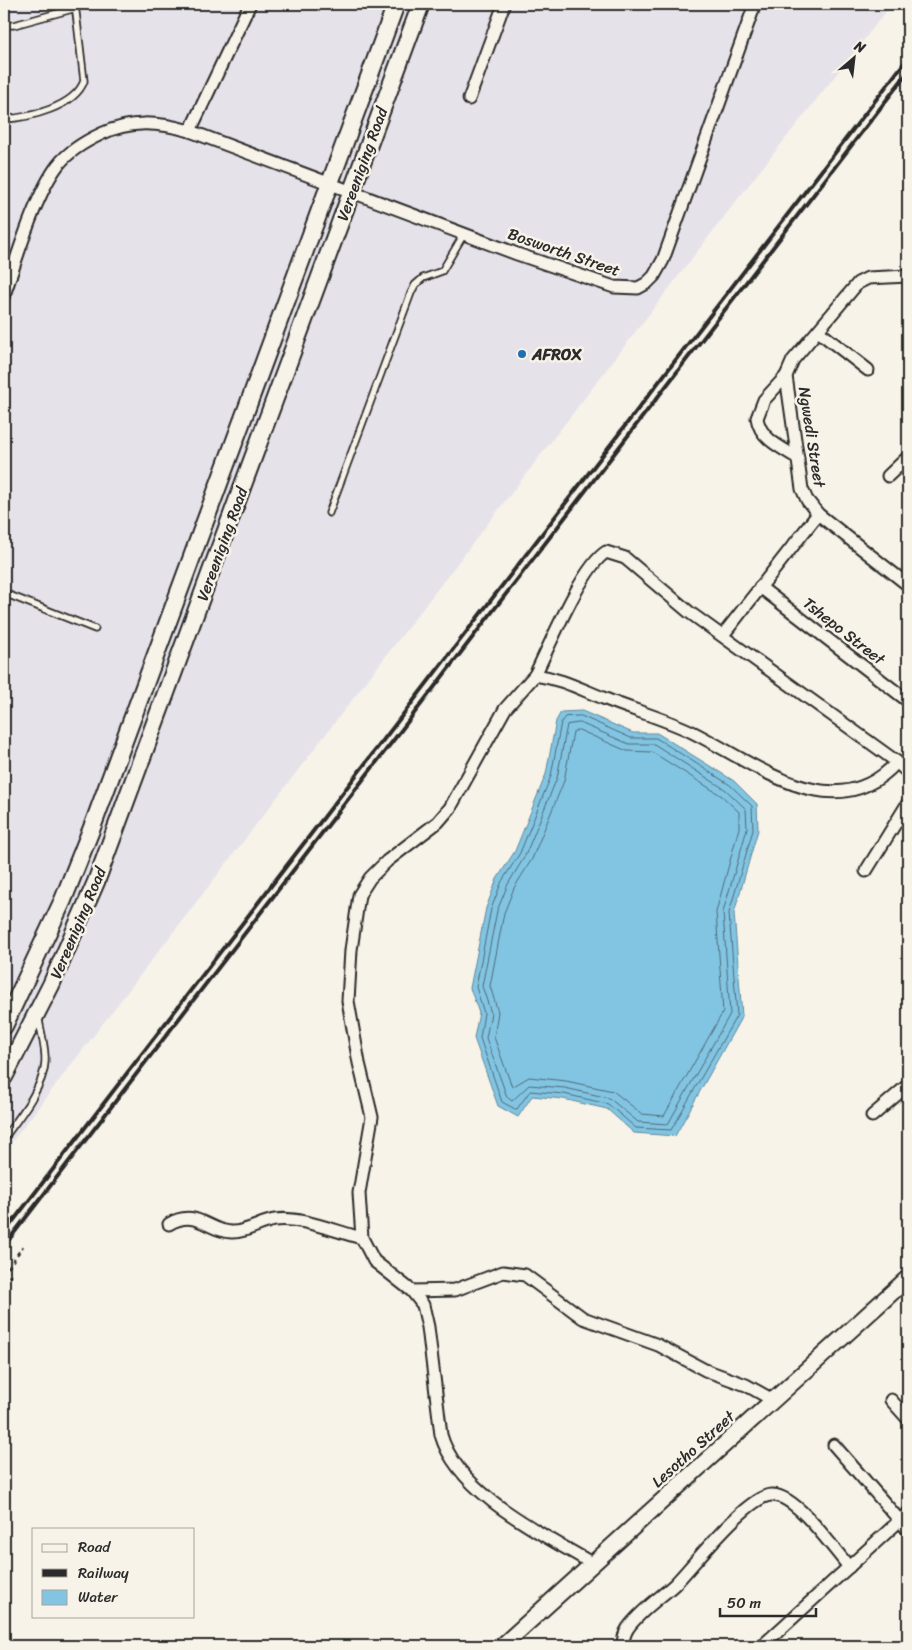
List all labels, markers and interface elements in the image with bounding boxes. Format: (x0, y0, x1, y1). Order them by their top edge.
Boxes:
north arrow (830, 32, 880, 82)
text: N (849, 33, 870, 60)
street label: Vereeniging Road (328, 101, 397, 225)
street label: Bosworth Street (504, 219, 624, 285)
place label: AFROX (531, 340, 582, 369)
marker: AFROX (516, 348, 528, 360)
street label: Ngwedi Street (790, 385, 834, 490)
street label: Vereeniging Road (188, 481, 257, 605)
street label: Tshepo Street (796, 589, 892, 673)
street label: Vereeniging Road (41, 861, 115, 984)
street label: Lesotho Street (644, 1403, 742, 1495)
legend (32, 1528, 195, 1618)
text: Road (78, 1534, 111, 1560)
text: Railway (78, 1560, 129, 1586)
text: Water (78, 1584, 118, 1610)
scale bar (720, 1585, 816, 1617)
text: 50 m (727, 1590, 762, 1616)

